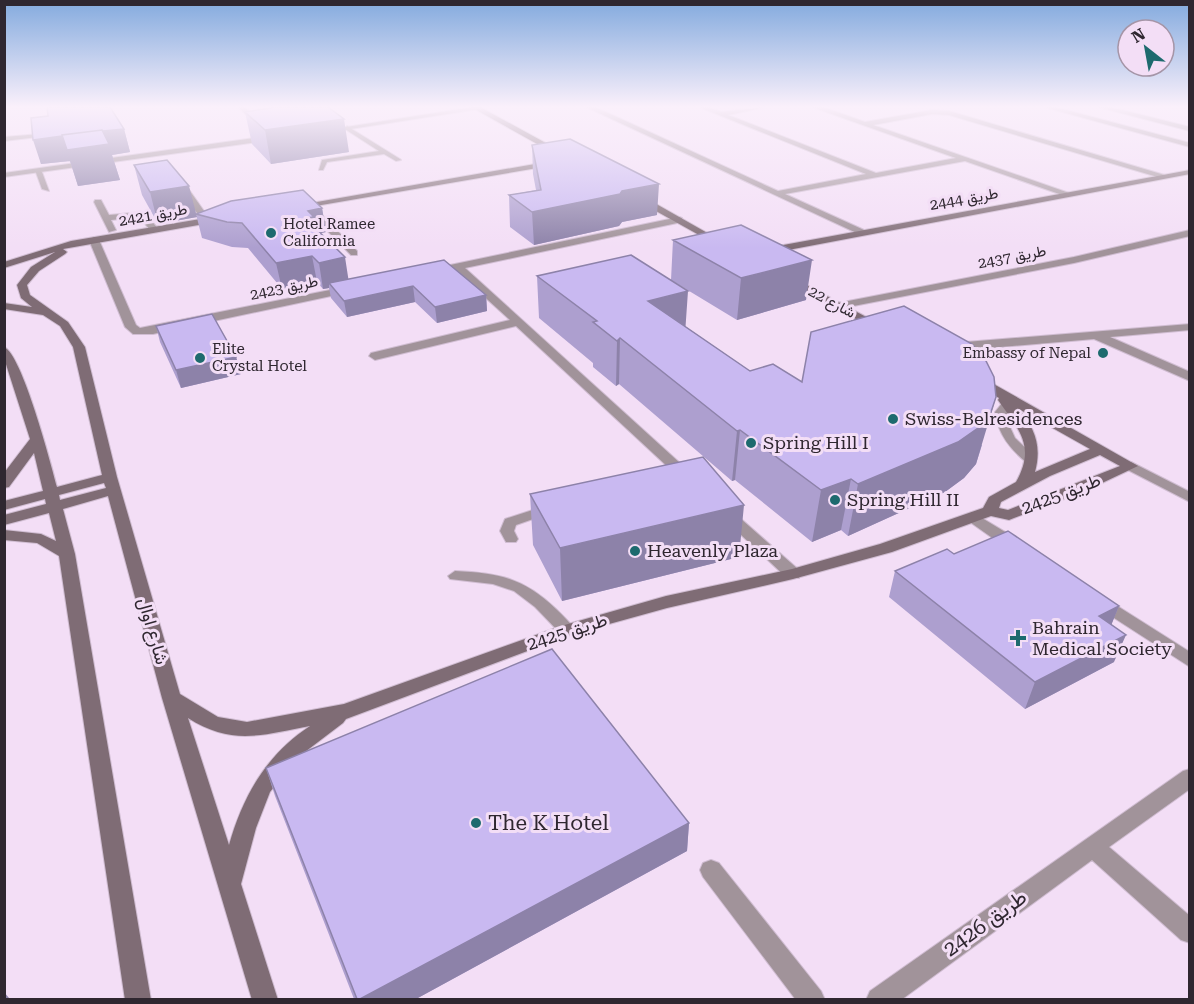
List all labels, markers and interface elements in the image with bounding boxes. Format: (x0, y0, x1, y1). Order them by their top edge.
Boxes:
north arrow (1116, 18, 1176, 78)
text: N (1128, 24, 1149, 47)
street label: طريق 2444 (928, 184, 1000, 215)
street label: طريق 2421 (117, 200, 189, 231)
place label: Hotel Ramee California (283, 215, 375, 250)
marker: Hotel Ramee California (264, 226, 278, 240)
street label: طريق 2437 (976, 242, 1048, 273)
street label: طريق 2423 (248, 272, 320, 305)
street label: شارع 22 (804, 282, 859, 324)
place label: Elite Crystal Hotel (212, 340, 307, 375)
place label: Embassy of Nepal (962, 344, 1091, 362)
marker: Embassy of Nepal (1096, 346, 1110, 360)
marker: Elite Crystal Hotel (193, 351, 207, 365)
place label: Swiss-Belresidences (905, 408, 1082, 429)
marker: Swiss-Belresidences (886, 412, 900, 426)
place label: Spring Hill I (763, 432, 869, 453)
marker: Spring Hill I (744, 436, 758, 450)
street label: طريق 2425 (1018, 469, 1104, 519)
place label: Spring Hill II (847, 489, 959, 510)
marker: Spring Hill II (828, 493, 842, 507)
place label: Heavenly Plaza (647, 540, 778, 561)
marker: Heavenly Plaza (628, 544, 642, 558)
street label: شارع اوال (132, 595, 173, 667)
street label: طريق 2425 (524, 609, 610, 655)
place label: Bahrain Medical Society (1032, 617, 1172, 659)
marker: Bahrain Medical Society (1009, 629, 1027, 647)
place label: The K Hotel (488, 811, 609, 835)
marker: The K Hotel (469, 816, 483, 830)
street label: طريق 2426 (939, 885, 1032, 962)

